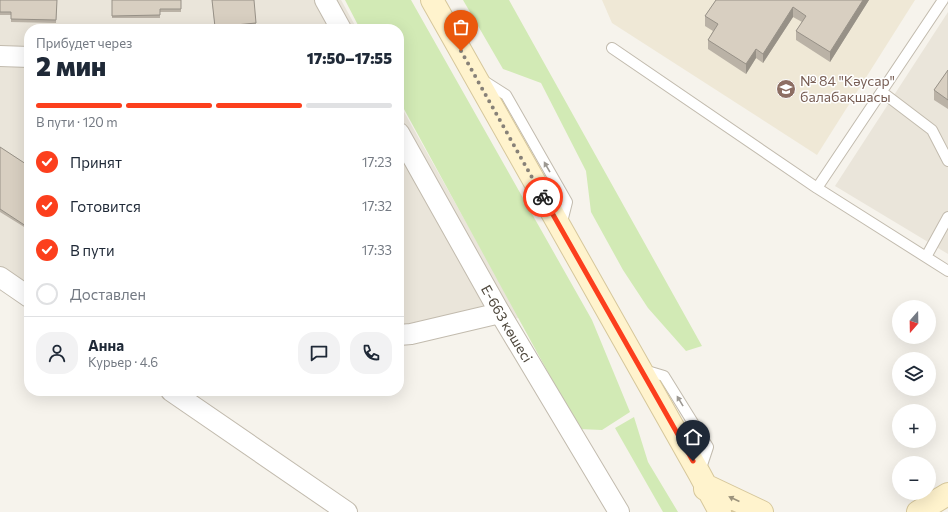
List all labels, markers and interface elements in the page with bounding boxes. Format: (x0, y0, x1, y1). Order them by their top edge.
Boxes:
pin (444, 10, 478, 51)
icon: bag (450, 16, 472, 38)
text: Прибудет через (36, 35, 132, 51)
text: 17:50–17:55 (307, 49, 392, 67)
text: 2 мин (36, 50, 106, 81)
place label: № 84 "Кәусар" балабақшасы (800, 72, 895, 105)
school or university icon: № 84 "Кәусар" балабақшасы (775, 78, 797, 100)
text: В пути · 120 m (36, 114, 118, 130)
icon: check (36, 151, 58, 173)
text: Принят (70, 153, 122, 171)
text: 17:23 (362, 154, 392, 170)
one-way arrow (544, 161, 550, 173)
courier (523, 177, 563, 217)
icon: bike (532, 186, 554, 208)
icon: check (36, 195, 58, 217)
text: Готовится (70, 197, 141, 215)
text: 17:32 (362, 198, 392, 214)
icon: check (36, 239, 58, 261)
text: В пути (70, 241, 115, 259)
text: 17:33 (362, 242, 392, 258)
street label: Е-663 көшесі (478, 282, 537, 365)
text: Доставлен (70, 285, 146, 303)
north arrow (892, 300, 936, 344)
map controls (892, 300, 936, 500)
button: person (36, 332, 78, 374)
button: chat (298, 332, 340, 374)
button: phone (350, 332, 392, 374)
text: Анна (88, 336, 124, 354)
button: layers (892, 352, 936, 396)
text: Курьер · 4.6 (88, 354, 158, 370)
one-way arrow (676, 395, 683, 407)
button: + (892, 404, 936, 448)
pin (676, 420, 710, 461)
icon: home (682, 426, 704, 448)
button: − (892, 456, 936, 500)
one-way arrow (728, 496, 739, 502)

